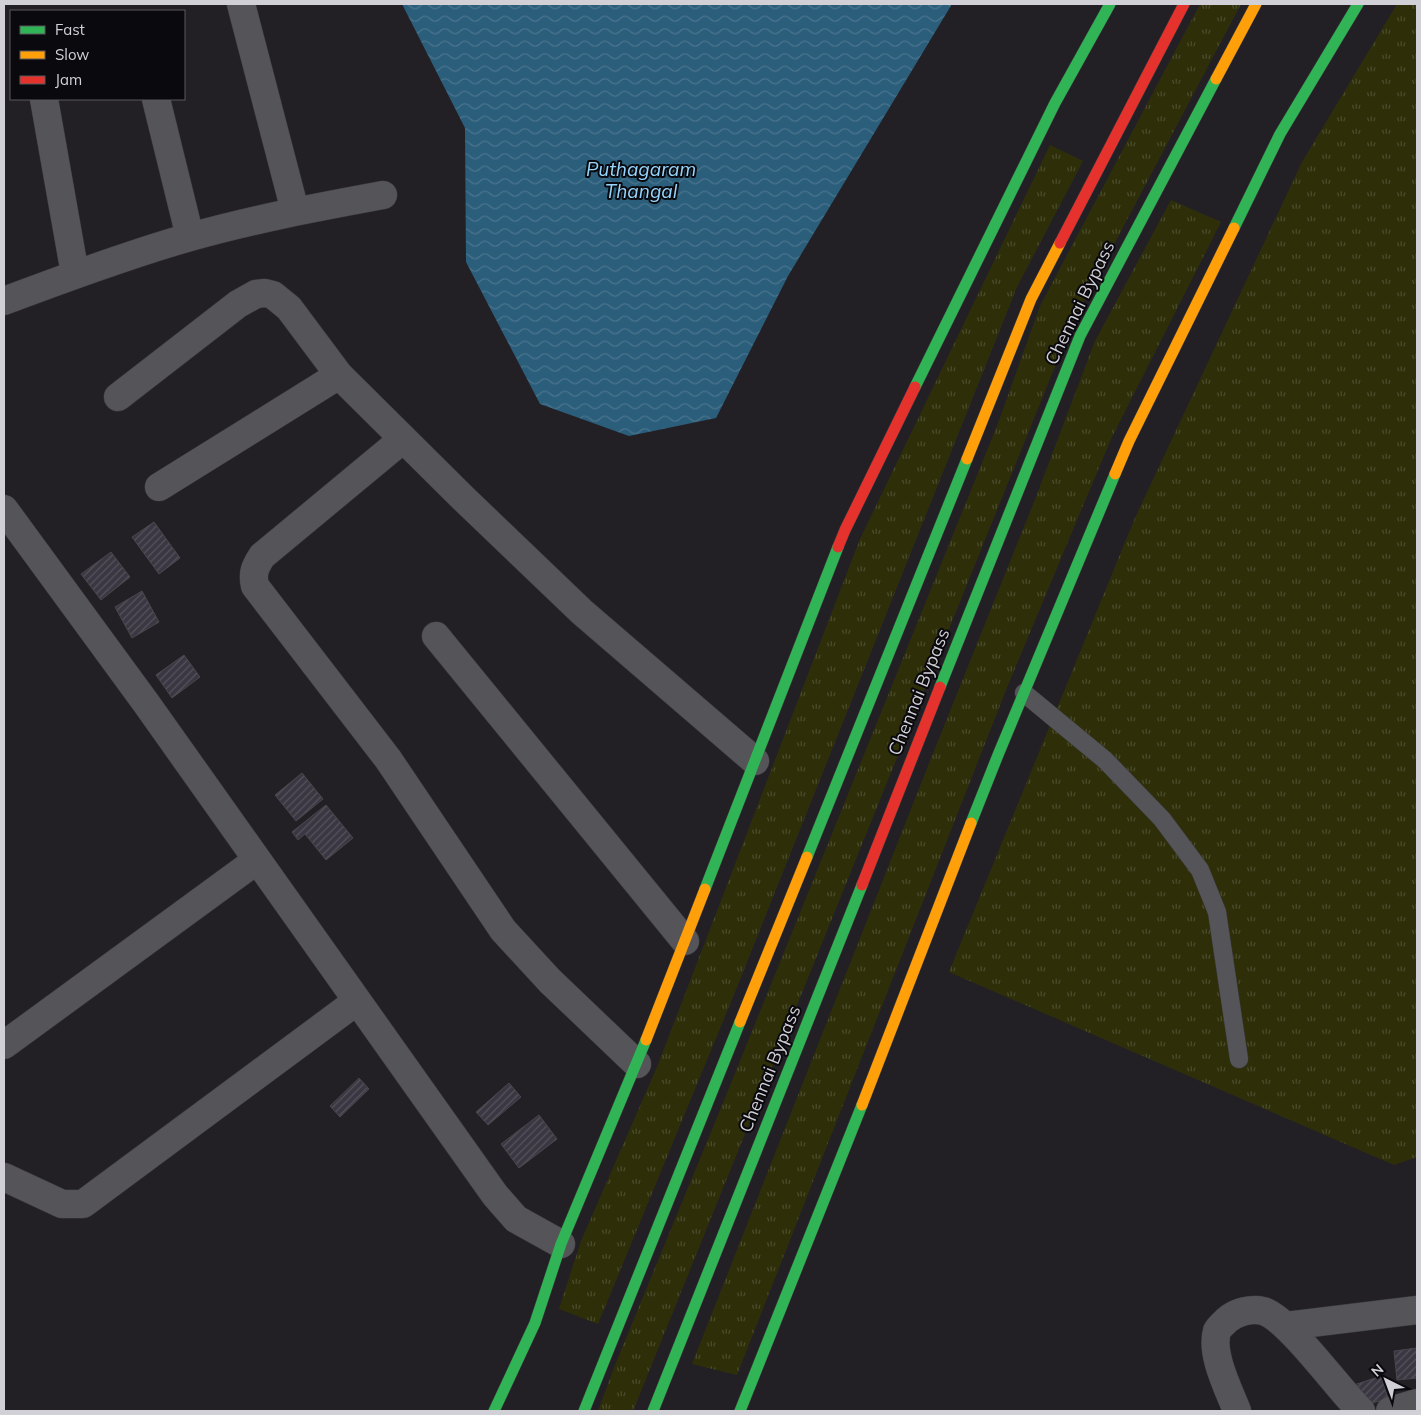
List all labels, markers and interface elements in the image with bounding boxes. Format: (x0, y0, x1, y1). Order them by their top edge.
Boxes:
legend (10, 10, 185, 100)
text: Fast (55, 20, 85, 39)
text: Slow (55, 45, 89, 64)
text: Jam (55, 70, 82, 89)
water label: Puthagaram Thangal (586, 157, 696, 203)
street label: Chennai Bypass (1040, 237, 1119, 368)
street label: Chennai Bypass (883, 625, 954, 759)
street label: Chennai Bypass (734, 1002, 805, 1136)
north arrow (1361, 1355, 1411, 1405)
text: N (1367, 1360, 1387, 1381)

